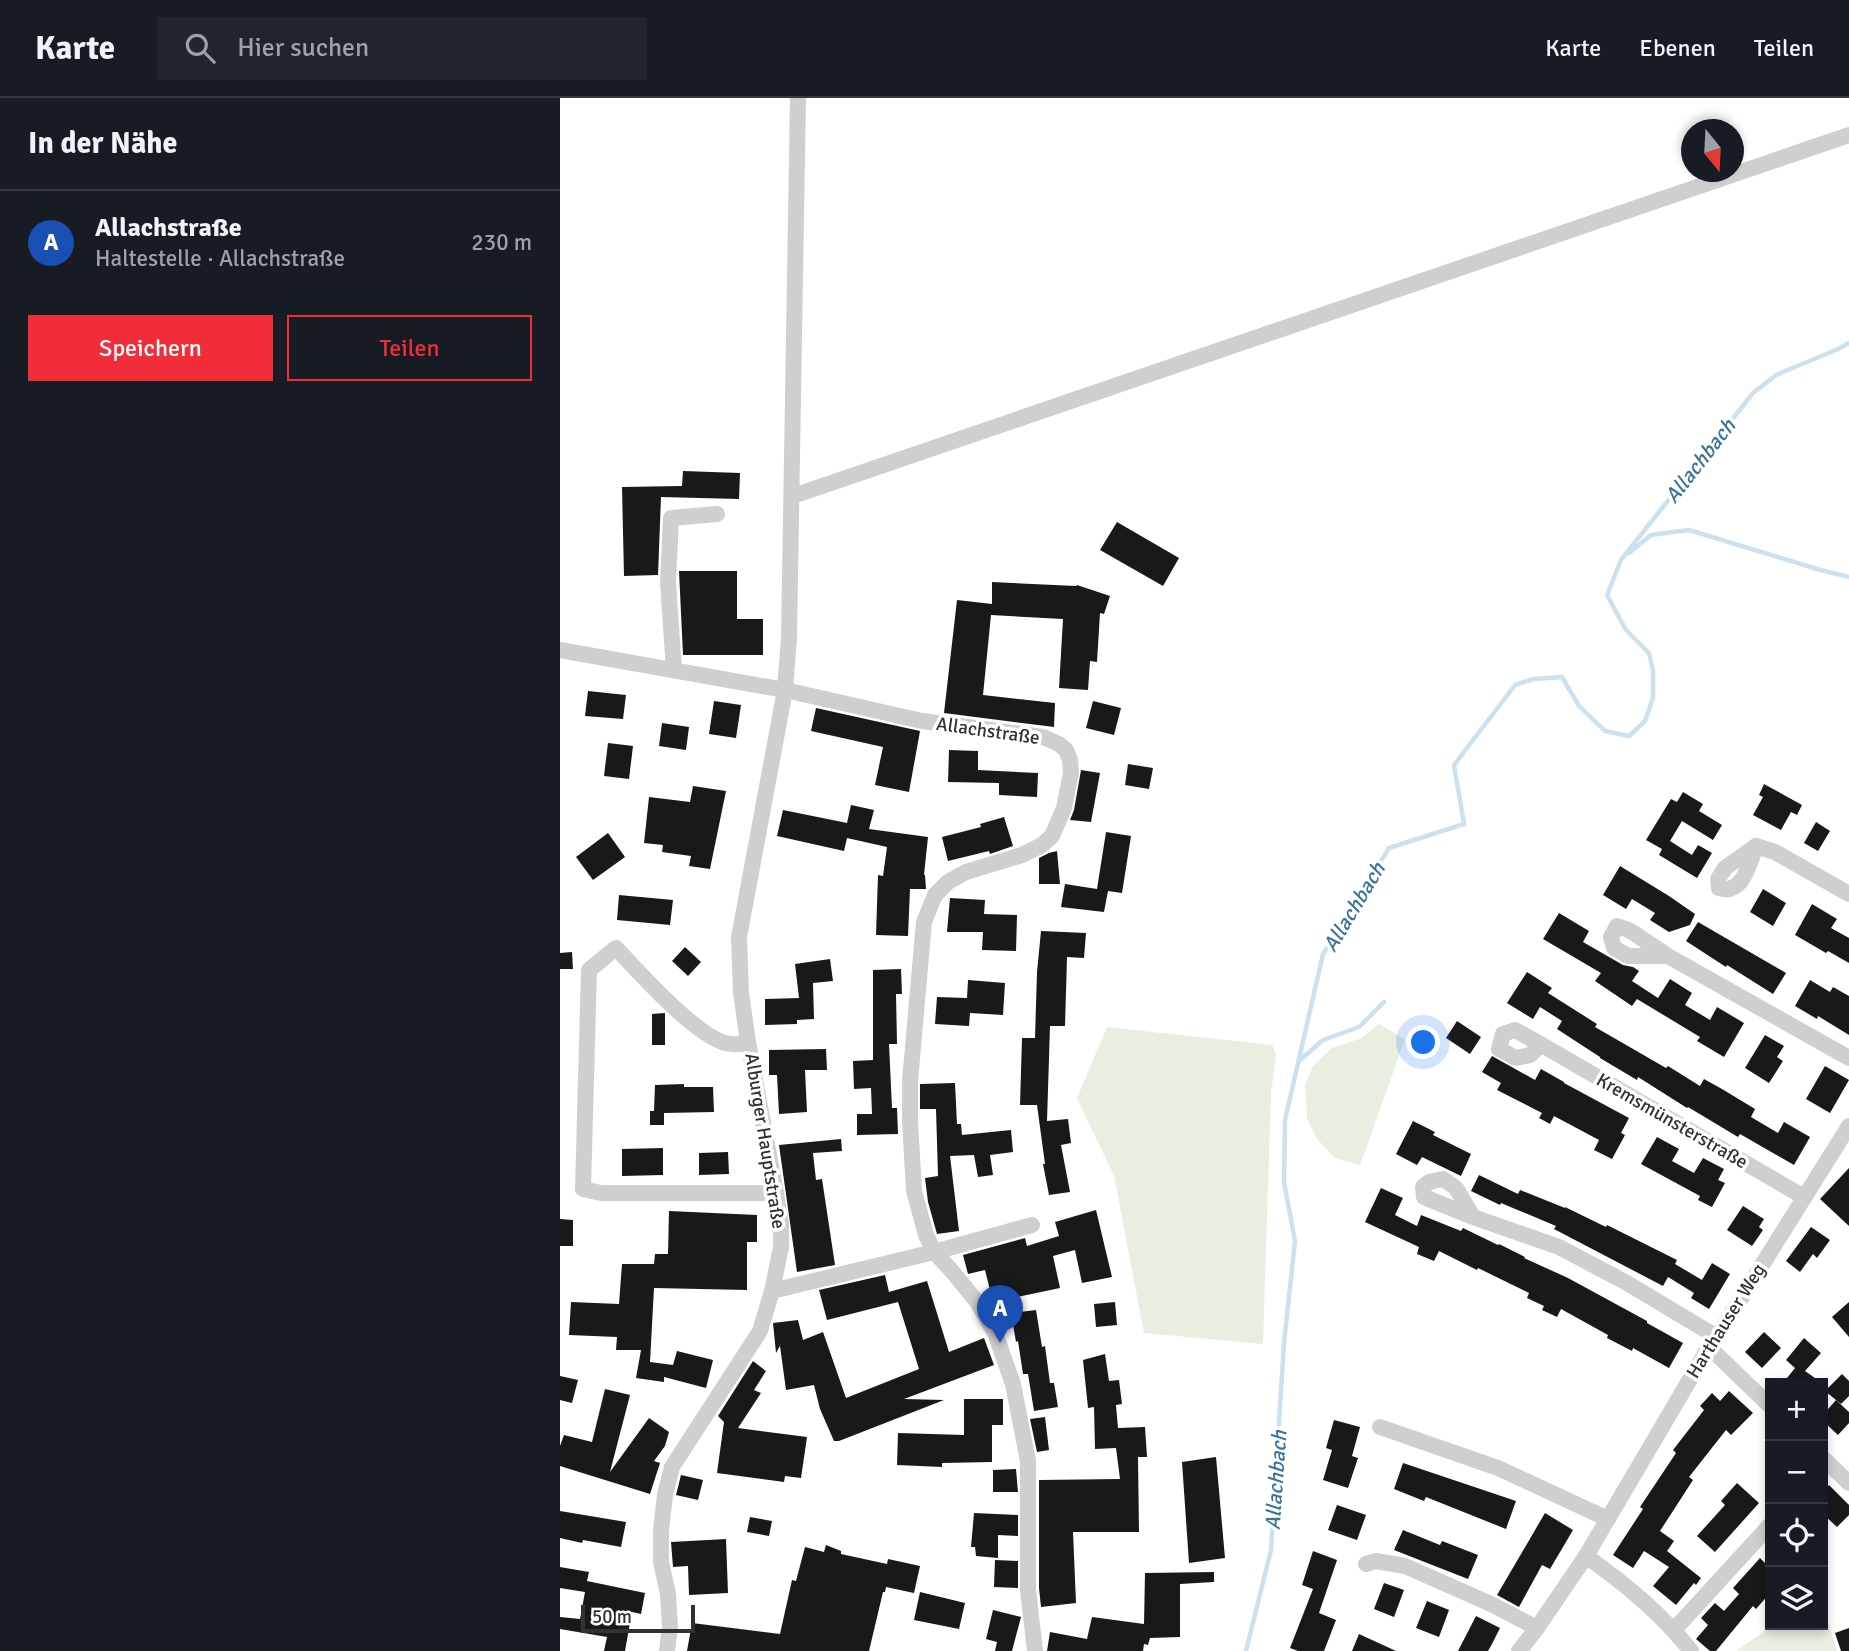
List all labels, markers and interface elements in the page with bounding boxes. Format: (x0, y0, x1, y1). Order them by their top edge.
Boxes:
search box (157, 17, 647, 80)
text: Karte (35, 28, 115, 69)
icon: search (181, 29, 219, 67)
text: Hier suchen (237, 32, 369, 64)
text: Karte (1545, 33, 1601, 63)
text: Ebenen (1639, 33, 1716, 63)
text: Teilen (1754, 33, 1814, 63)
north arrow (1681, 119, 1744, 182)
text: In der Nähe (28, 125, 177, 162)
text: Allachstraße (95, 212, 242, 244)
text: A (44, 228, 58, 257)
text: 230 m (471, 228, 532, 257)
text: Haltestelle · Allachstraße (95, 244, 345, 273)
button: Speichern (28, 315, 273, 381)
button: Teilen (287, 315, 532, 381)
water label: Allachbach (1659, 413, 1741, 508)
street label: Allachstraße (935, 712, 1041, 750)
water label: Allachbach (1317, 857, 1391, 956)
your location (1406, 1025, 1440, 1059)
street label: Alburger Hauptstraße (739, 1052, 791, 1230)
street label: Kremsmünsterstraße (1592, 1068, 1752, 1174)
street label: Harthauser Weg (1681, 1259, 1771, 1383)
pin: A (977, 1285, 1023, 1343)
map controls (1765, 1378, 1828, 1630)
button: + (1765, 1378, 1828, 1441)
water label: Allachbach (1260, 1429, 1292, 1531)
button: − (1765, 1441, 1828, 1504)
button: locate (1765, 1504, 1828, 1567)
button: layers (1765, 1567, 1828, 1630)
scale bar (581, 1602, 695, 1634)
text: 50 m (592, 1605, 632, 1629)

